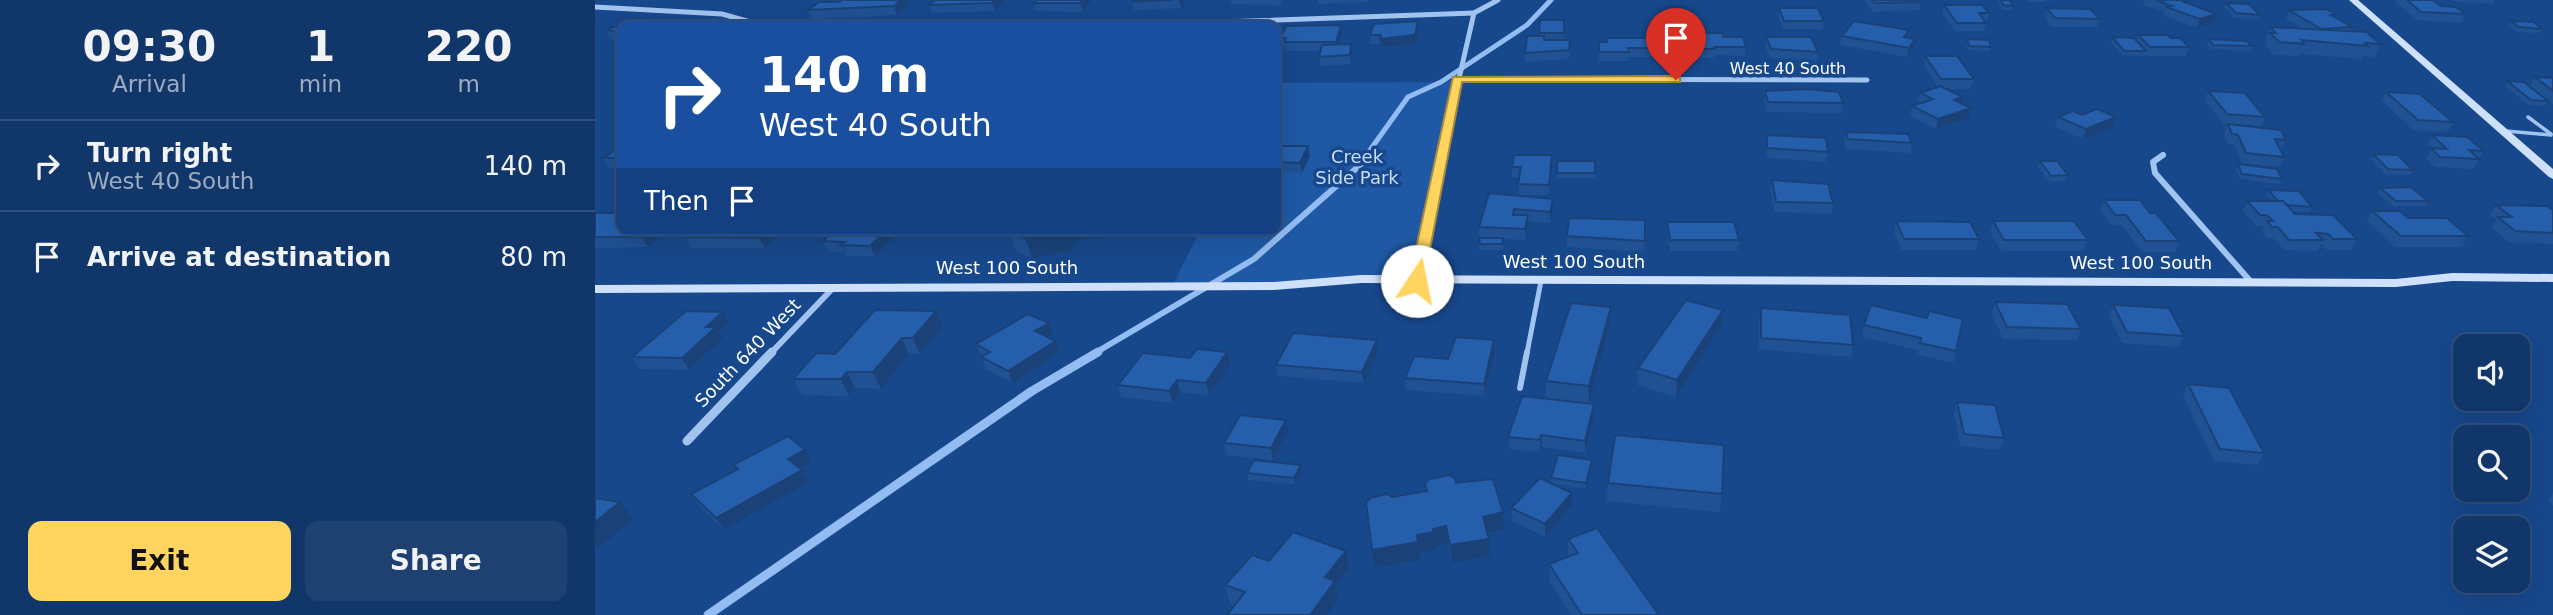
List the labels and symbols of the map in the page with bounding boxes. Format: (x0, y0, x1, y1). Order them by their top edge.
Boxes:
pin (1646, 8, 1706, 80)
street label: West 40 South (1730, 59, 1846, 78)
park label: Creek Side Park (1315, 146, 1399, 188)
position arrow (1380, 244, 1454, 318)
street label: West 100 South (1503, 251, 1645, 272)
street label: West 100 South (2070, 252, 2212, 273)
street label: West 100 South (936, 257, 1078, 278)
street label: South 640 West (691, 294, 805, 411)

